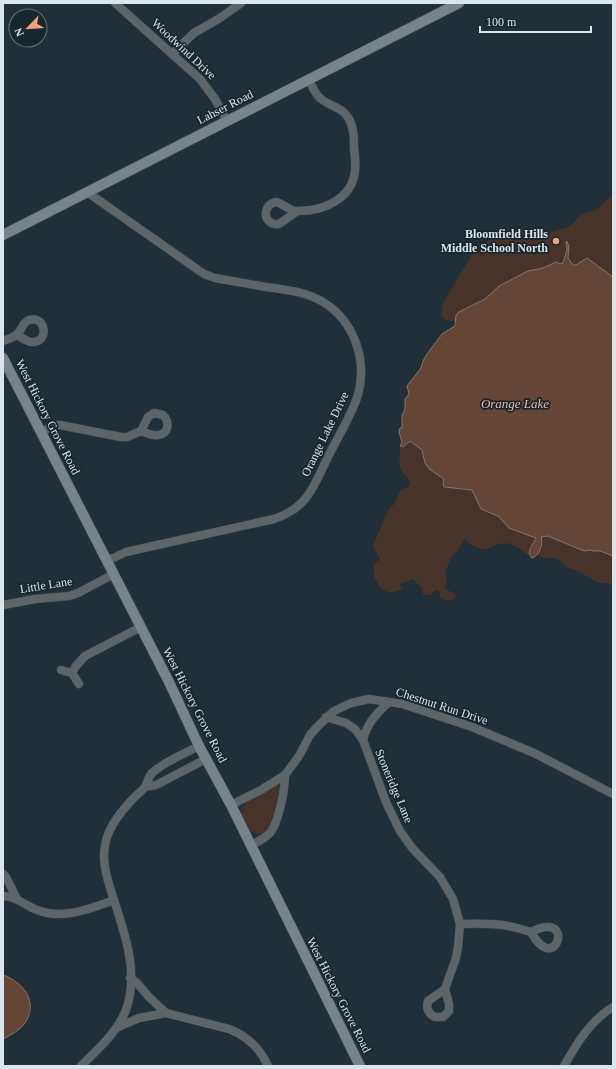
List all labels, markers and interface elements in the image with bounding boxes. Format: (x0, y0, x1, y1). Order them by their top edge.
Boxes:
north arrow (8, 8, 48, 48)
scale bar (480, 8, 591, 34)
text: 100 m (486, 15, 517, 29)
street label: Woodwind Drive (149, 16, 219, 82)
text: N (12, 26, 26, 38)
street label: Lahser Road (195, 87, 255, 127)
place label: Bloomfield Hills Middle School North (441, 227, 548, 255)
marker: Bloomfield Hills Middle School North (551, 236, 561, 246)
street label: West Hickory Grove Road (13, 357, 83, 477)
street label: Orange Lake Drive (298, 389, 352, 479)
water label: Orange Lake (481, 396, 549, 411)
street label: Little Lane (19, 574, 73, 596)
street label: West Hickory Grove Road (160, 645, 230, 765)
street label: Chestnut Run Drive (394, 685, 490, 727)
street label: Stoneridge Lane (372, 747, 416, 825)
street label: West Hickory Grove Road (304, 935, 374, 1055)

